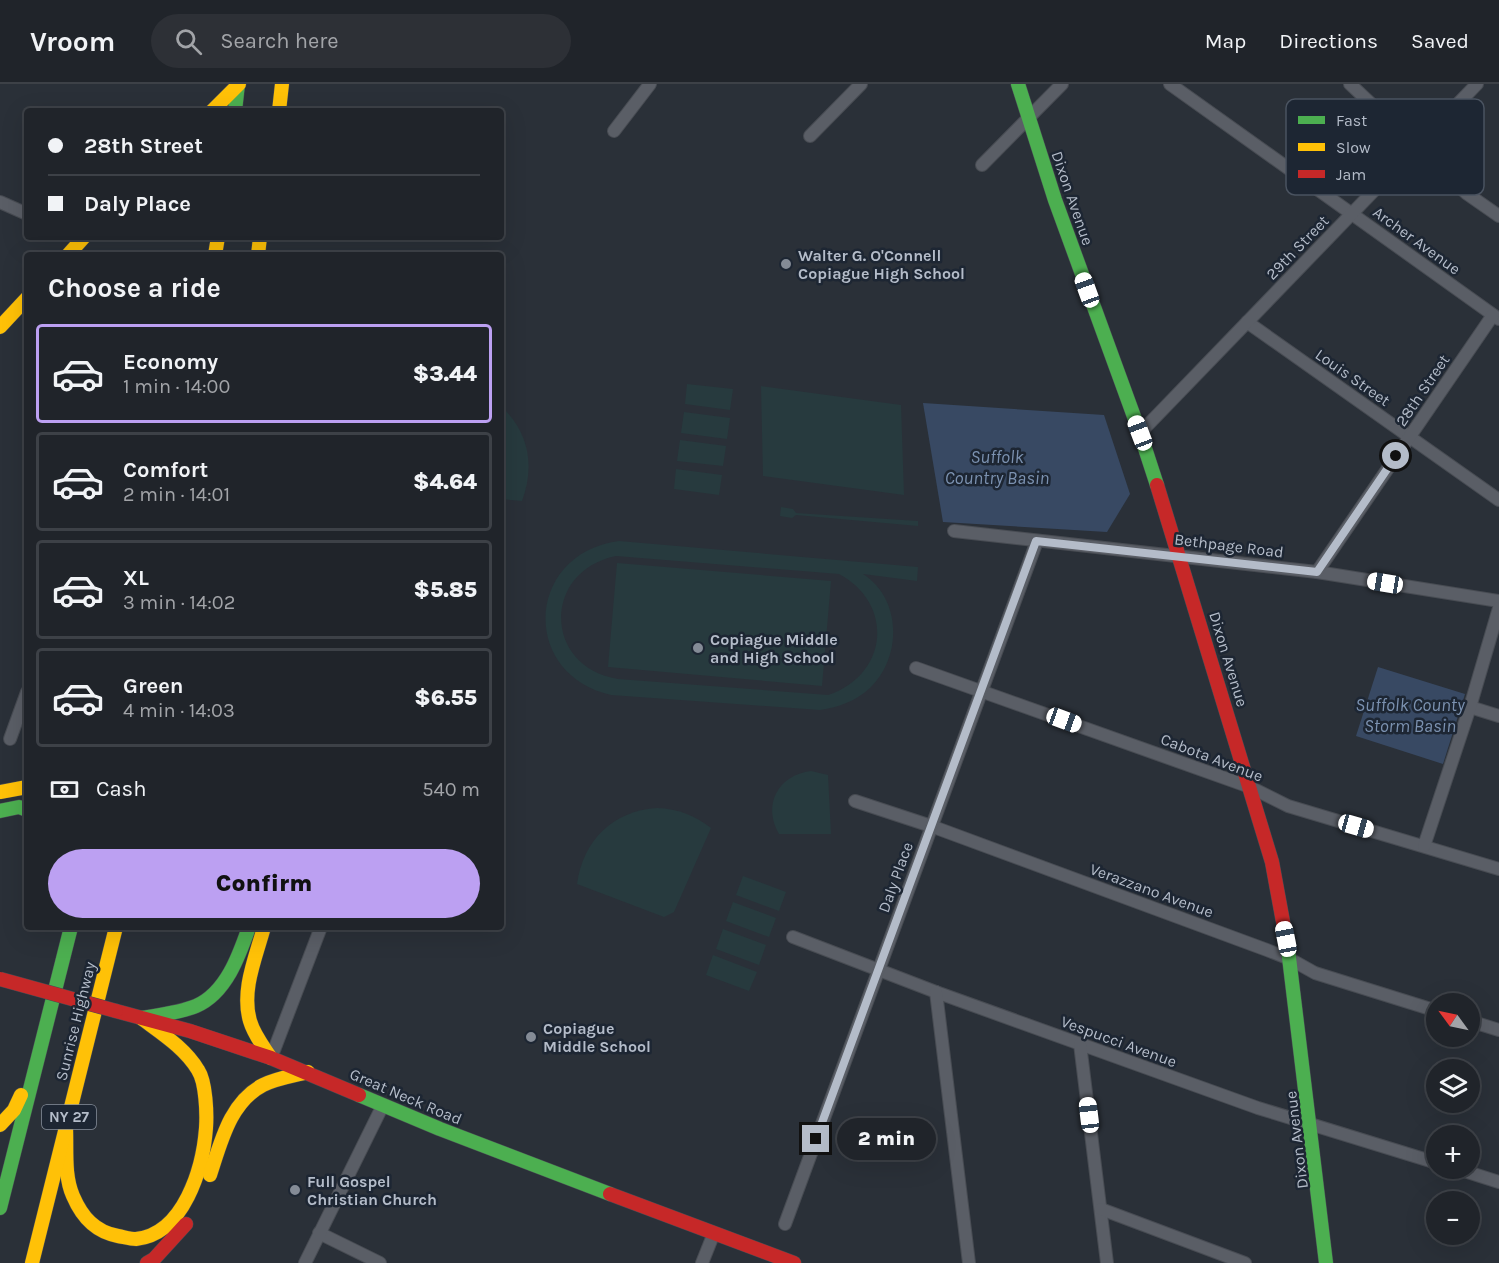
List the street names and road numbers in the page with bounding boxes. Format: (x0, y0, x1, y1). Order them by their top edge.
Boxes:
street label: Dixon Avenue (1048, 149, 1098, 248)
street label: Archer Avenue (1369, 202, 1464, 278)
street label: 29th Street (1262, 211, 1333, 283)
street label: Louis Street (1312, 345, 1394, 410)
street label: 28th Street (1391, 351, 1453, 430)
street label: Bethpage Road (1173, 529, 1285, 562)
street label: Dixon Avenue (1205, 609, 1252, 709)
street label: Cabota Avenue (1158, 729, 1266, 786)
street label: Daly Place (874, 839, 917, 915)
street label: Verazzano Avenue (1087, 859, 1216, 922)
street label: Sunrise Highway (52, 959, 100, 1083)
street label: Vespucci Avenue (1058, 1012, 1179, 1071)
street label: Great Neck Road (347, 1064, 465, 1129)
street label: Dixon Avenue (1281, 1090, 1312, 1190)
road number: NY 27 (42, 1105, 96, 1129)

